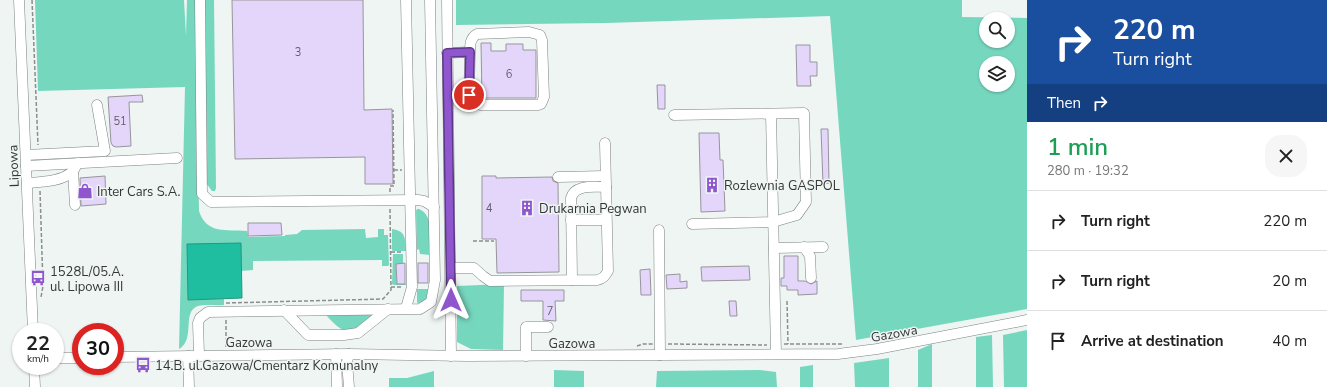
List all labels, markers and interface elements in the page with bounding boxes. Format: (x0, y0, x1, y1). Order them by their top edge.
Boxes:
text: 220 m (1113, 11, 1196, 49)
map controls (979, 12, 1015, 92)
button: search (979, 12, 1015, 48)
icon: right (1047, 16, 1099, 68)
house number: 3 (295, 45, 301, 60)
text: Turn right (1113, 47, 1192, 71)
button: layers (979, 56, 1015, 92)
house number: 6 (506, 67, 513, 82)
pin (452, 78, 486, 112)
icon: arrive (458, 84, 480, 106)
icon: right (1089, 92, 1111, 114)
text: Then (1047, 93, 1081, 113)
house number: 51 (113, 114, 127, 129)
text: 1 min (1047, 131, 1108, 163)
button: close (1265, 135, 1307, 177)
street label: Lipowa (4, 144, 24, 188)
text: 280 m · 19:32 (1047, 162, 1129, 180)
building icon: Rozlewnia GASPOL (703, 176, 721, 194)
place label: Rozlewnia GASPOL (724, 177, 840, 195)
shop icon: Inter Cars S.A. (76, 182, 94, 200)
place label: Inter Cars S.A. (97, 183, 181, 201)
building icon: Drukarnia Pegwan (518, 199, 536, 217)
place label: Drukarnia Pegwan (539, 200, 647, 218)
house number: 4 (486, 201, 493, 216)
icon: right (1047, 210, 1069, 232)
text: Turn right (1081, 211, 1150, 231)
text: 220 m (1263, 211, 1307, 231)
place label: 1528L/05.A. ul. Lipowa III (50, 263, 124, 296)
bus stop icon: 1528L/05.A. ul. Lipowa III (29, 269, 47, 287)
icon: right (1047, 270, 1069, 292)
text: Turn right (1081, 271, 1150, 291)
text: 20 m (1272, 271, 1307, 291)
position arrow (430, 279, 472, 321)
house number: 7 (547, 304, 553, 319)
street label: Gazowa (869, 321, 919, 347)
speed limit sign: 30 (72, 323, 124, 375)
text: 22 (26, 330, 50, 357)
icon: arrive (1047, 330, 1069, 352)
text: Arrive at destination (1081, 331, 1224, 351)
text: 40 m (1272, 331, 1307, 351)
street label: Gazowa (225, 334, 273, 352)
street label: Gazowa (548, 335, 596, 353)
text: km/h (27, 352, 49, 366)
bus stop icon: 14.B. ul.Gazowa/Cmentarz Komunalny (134, 356, 152, 374)
place label: 14.B. ul.Gazowa/Cmentarz Komunalny (155, 357, 379, 375)

